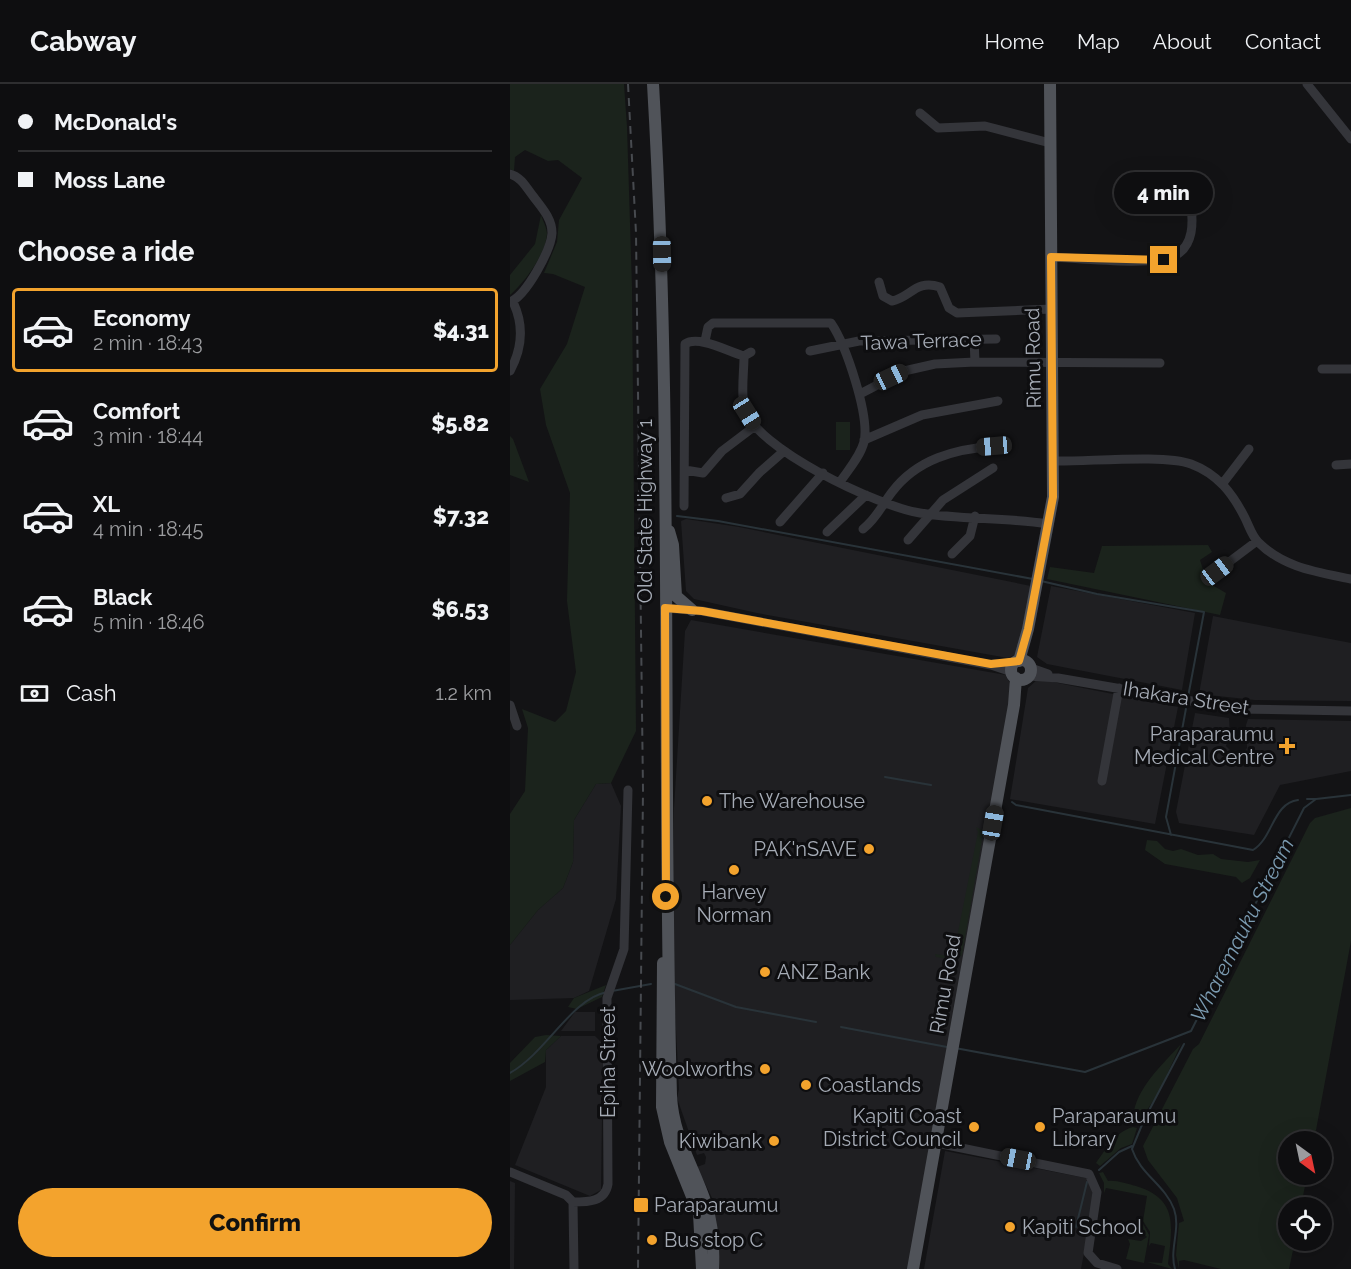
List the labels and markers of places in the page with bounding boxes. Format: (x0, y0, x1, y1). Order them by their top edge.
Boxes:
place label: Paraparaumu Medical Centre (1134, 722, 1274, 769)
marker: Paraparaumu Medical Centre (1278, 737, 1296, 755)
place label: The Warehouse (719, 789, 865, 813)
marker: The Warehouse (700, 794, 714, 808)
place label: PAK'nSAVE (754, 837, 857, 861)
marker: PAK'nSAVE (862, 842, 876, 856)
marker: Harvey Norman (727, 863, 741, 877)
place label: Harvey Norman (696, 880, 772, 927)
place label: ANZ Bank (777, 960, 871, 984)
marker: ANZ Bank (758, 965, 772, 979)
place label: Woolworths (642, 1057, 753, 1081)
marker: Woolworths (758, 1062, 772, 1076)
place label: Coastlands (818, 1073, 921, 1097)
marker: Coastlands (799, 1078, 813, 1092)
place label: Kapiti Coast District Council (823, 1104, 963, 1151)
place label: Paraparaumu Library (1052, 1104, 1176, 1151)
marker: Kapiti Coast District Council (967, 1120, 981, 1134)
marker: Paraparaumu Library (1033, 1120, 1047, 1134)
place label: Kiwibank (679, 1129, 762, 1153)
marker: Kiwibank (767, 1134, 781, 1148)
place label: Paraparaumu (654, 1193, 778, 1217)
marker: Paraparaumu (632, 1196, 650, 1214)
place label: Kapiti School (1022, 1215, 1143, 1239)
marker: Kapiti School (1003, 1220, 1017, 1234)
place label: Bus stop C (664, 1228, 763, 1252)
marker: Bus stop C (645, 1233, 659, 1247)

